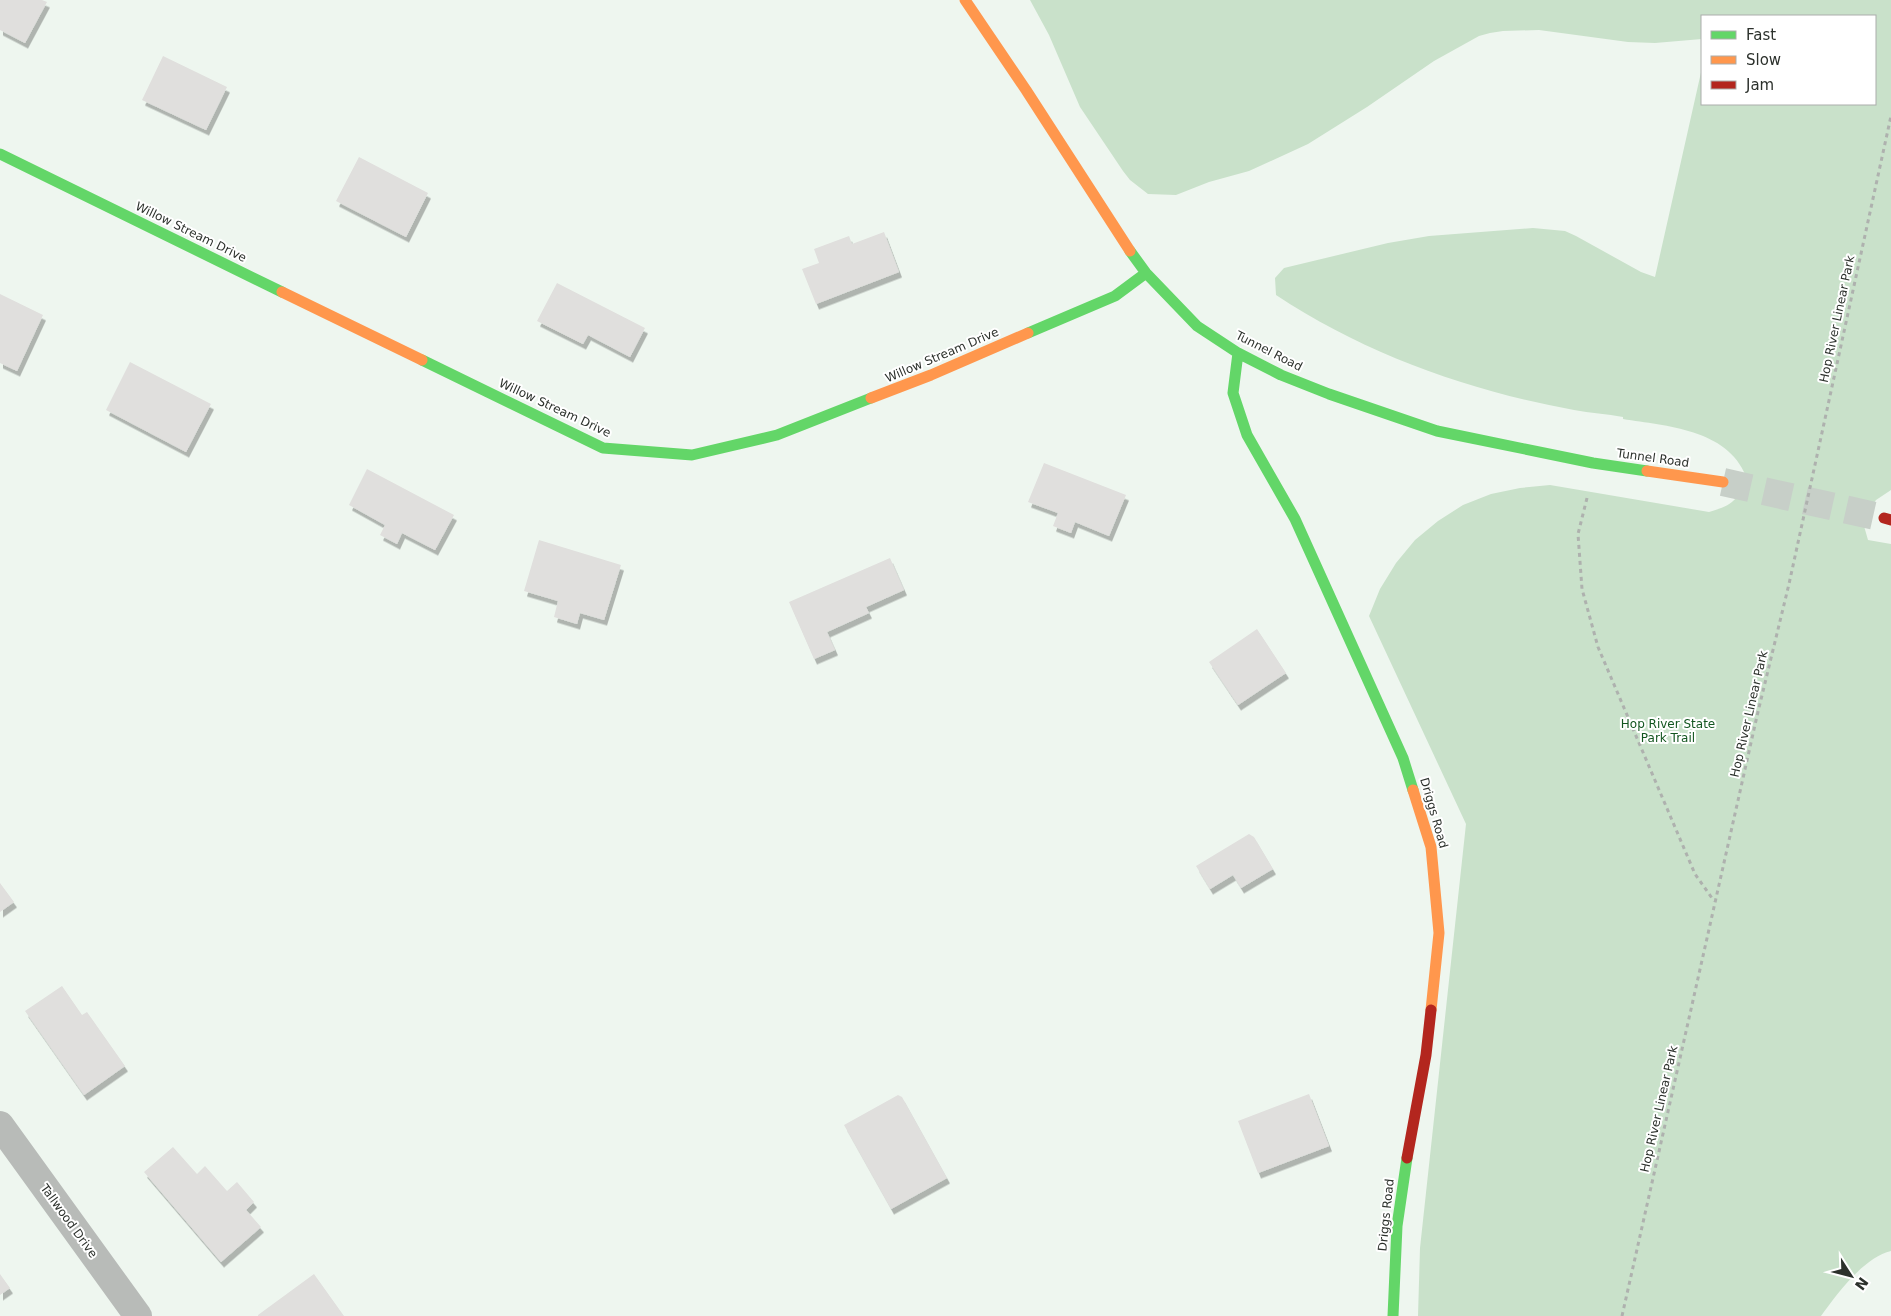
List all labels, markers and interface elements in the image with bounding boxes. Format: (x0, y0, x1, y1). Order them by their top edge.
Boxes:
legend (1701, 15, 1876, 105)
text: Fast (1746, 26, 1776, 44)
text: Slow (1746, 51, 1781, 69)
text: Jam (1745, 76, 1774, 94)
street label: Willow Stream Drive (133, 199, 249, 265)
street label: Hop River Linear Park (1817, 254, 1857, 384)
street label: Willow Stream Drive (883, 325, 1001, 385)
street label: Tunnel Road (1232, 328, 1305, 374)
street label: Willow Stream Drive (497, 376, 613, 440)
street label: Tunnel Road (1615, 446, 1690, 470)
street label: Hop River Linear Park (1728, 649, 1770, 779)
park label: Hop River State Park Trail (1621, 717, 1715, 745)
street label: Driggs Road (1417, 776, 1451, 850)
street label: Hop River Linear Park (1638, 1044, 1680, 1174)
street label: Driggs Road (1375, 1178, 1397, 1252)
street label: Tallwood Drive (37, 1181, 100, 1260)
north arrow (1826, 1251, 1876, 1301)
text: N (1852, 1274, 1871, 1293)

